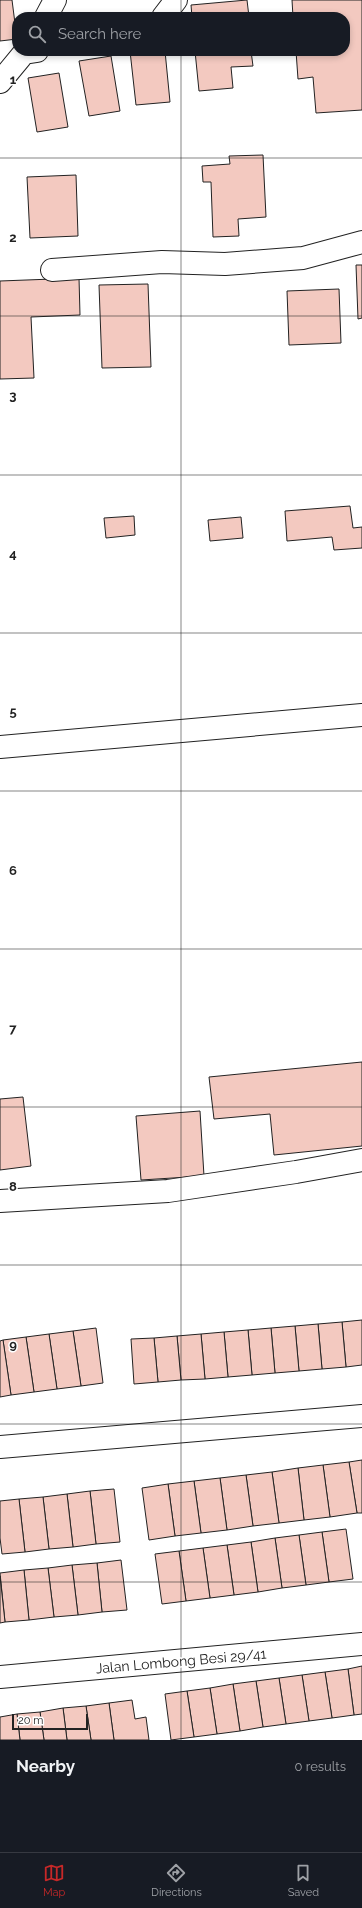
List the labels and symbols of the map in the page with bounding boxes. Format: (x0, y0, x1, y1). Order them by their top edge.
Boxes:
text: 1 (10, 72, 17, 87)
text: 2 (9, 230, 17, 245)
text: 3 (9, 388, 17, 403)
text: 4 (9, 546, 17, 561)
text: 5 (9, 704, 17, 719)
text: 6 (9, 863, 17, 878)
text: 7 (9, 1021, 17, 1036)
text: 8 (9, 1179, 17, 1194)
text: 9 (9, 1337, 17, 1352)
street label: Jalan Lombong Besi 29/41 (95, 1646, 267, 1676)
scale bar (12, 1712, 88, 1731)

